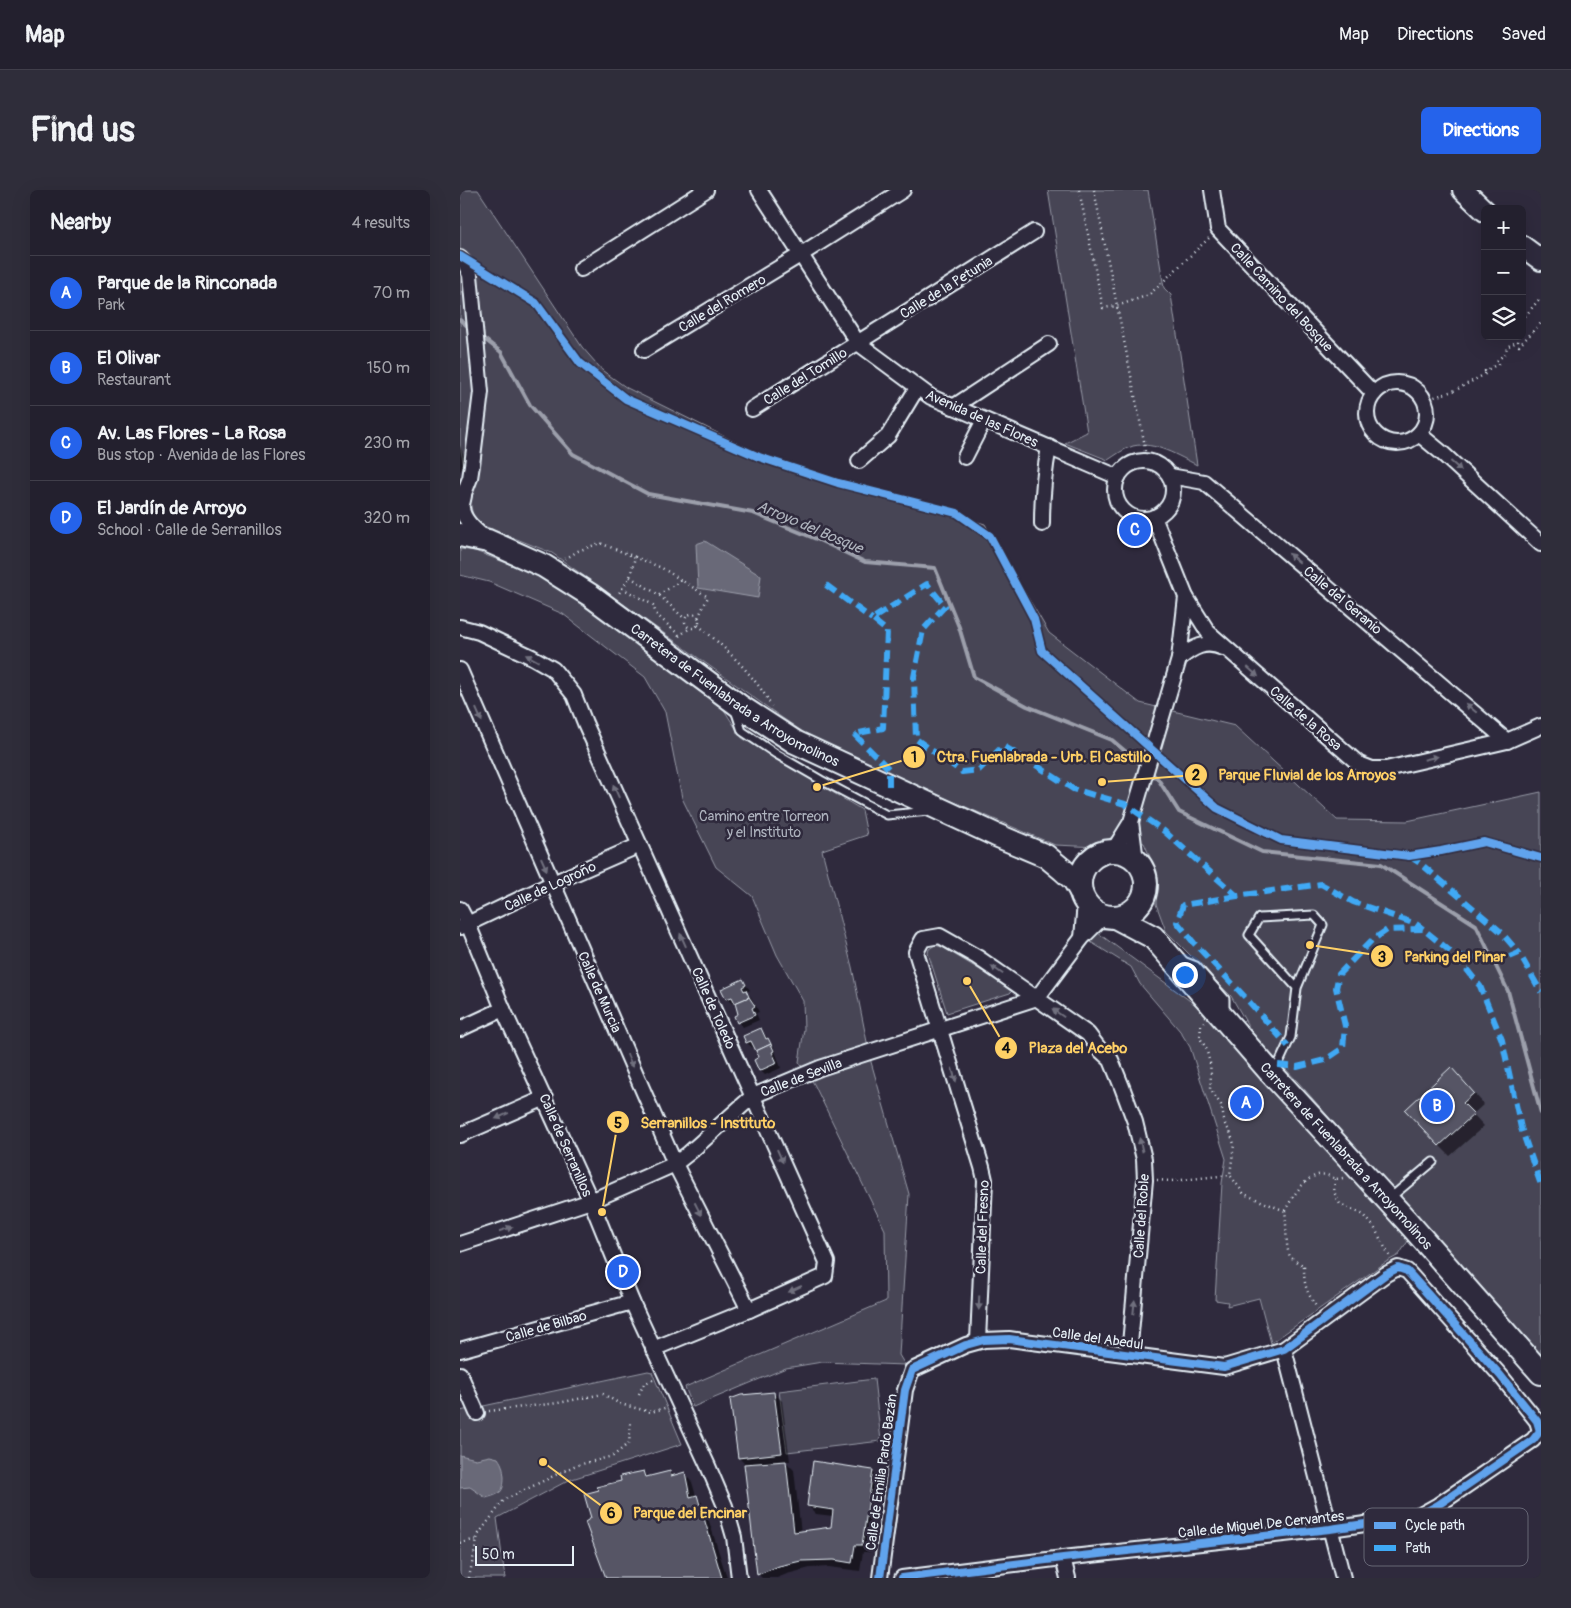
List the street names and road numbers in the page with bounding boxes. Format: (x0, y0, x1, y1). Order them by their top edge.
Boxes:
street label: Calle Camino del Bosque (1227, 239, 1337, 355)
street label: Calle de la Petunia (897, 252, 996, 323)
street label: Calle del Romero (676, 270, 769, 336)
street label: Calle del Tomillo (760, 344, 851, 409)
street label: Avenida de las Flores (923, 386, 1041, 451)
street label: Calle del Geranio (1300, 563, 1386, 638)
street label: Carretera de Fuenlabrada a Arroyomolinos (627, 620, 843, 771)
street label: Calle de la Rosa (1266, 682, 1345, 754)
street label: Calle de Logroño (502, 858, 599, 915)
street label: Calle de Murcia (574, 949, 625, 1035)
street label: Calle de Toledo (688, 965, 739, 1052)
street label: Calle de Sevilla (758, 1054, 844, 1101)
street label: Carretera de Fuenlabrada a Arroyomolinos (1257, 1059, 1436, 1254)
street label: Calle de Serranillos (535, 1091, 596, 1200)
street label: Calle del Roble (1130, 1173, 1153, 1259)
street label: Calle del Fresno (972, 1179, 993, 1274)
street label: Calle de Bilbao (504, 1307, 589, 1346)
street label: Calle del Abedul (1051, 1324, 1145, 1353)
street label: Calle de Emilia Pardo Bazán (862, 1393, 901, 1551)
street label: Calle de Miguel De Cervantes (1177, 1507, 1346, 1542)

